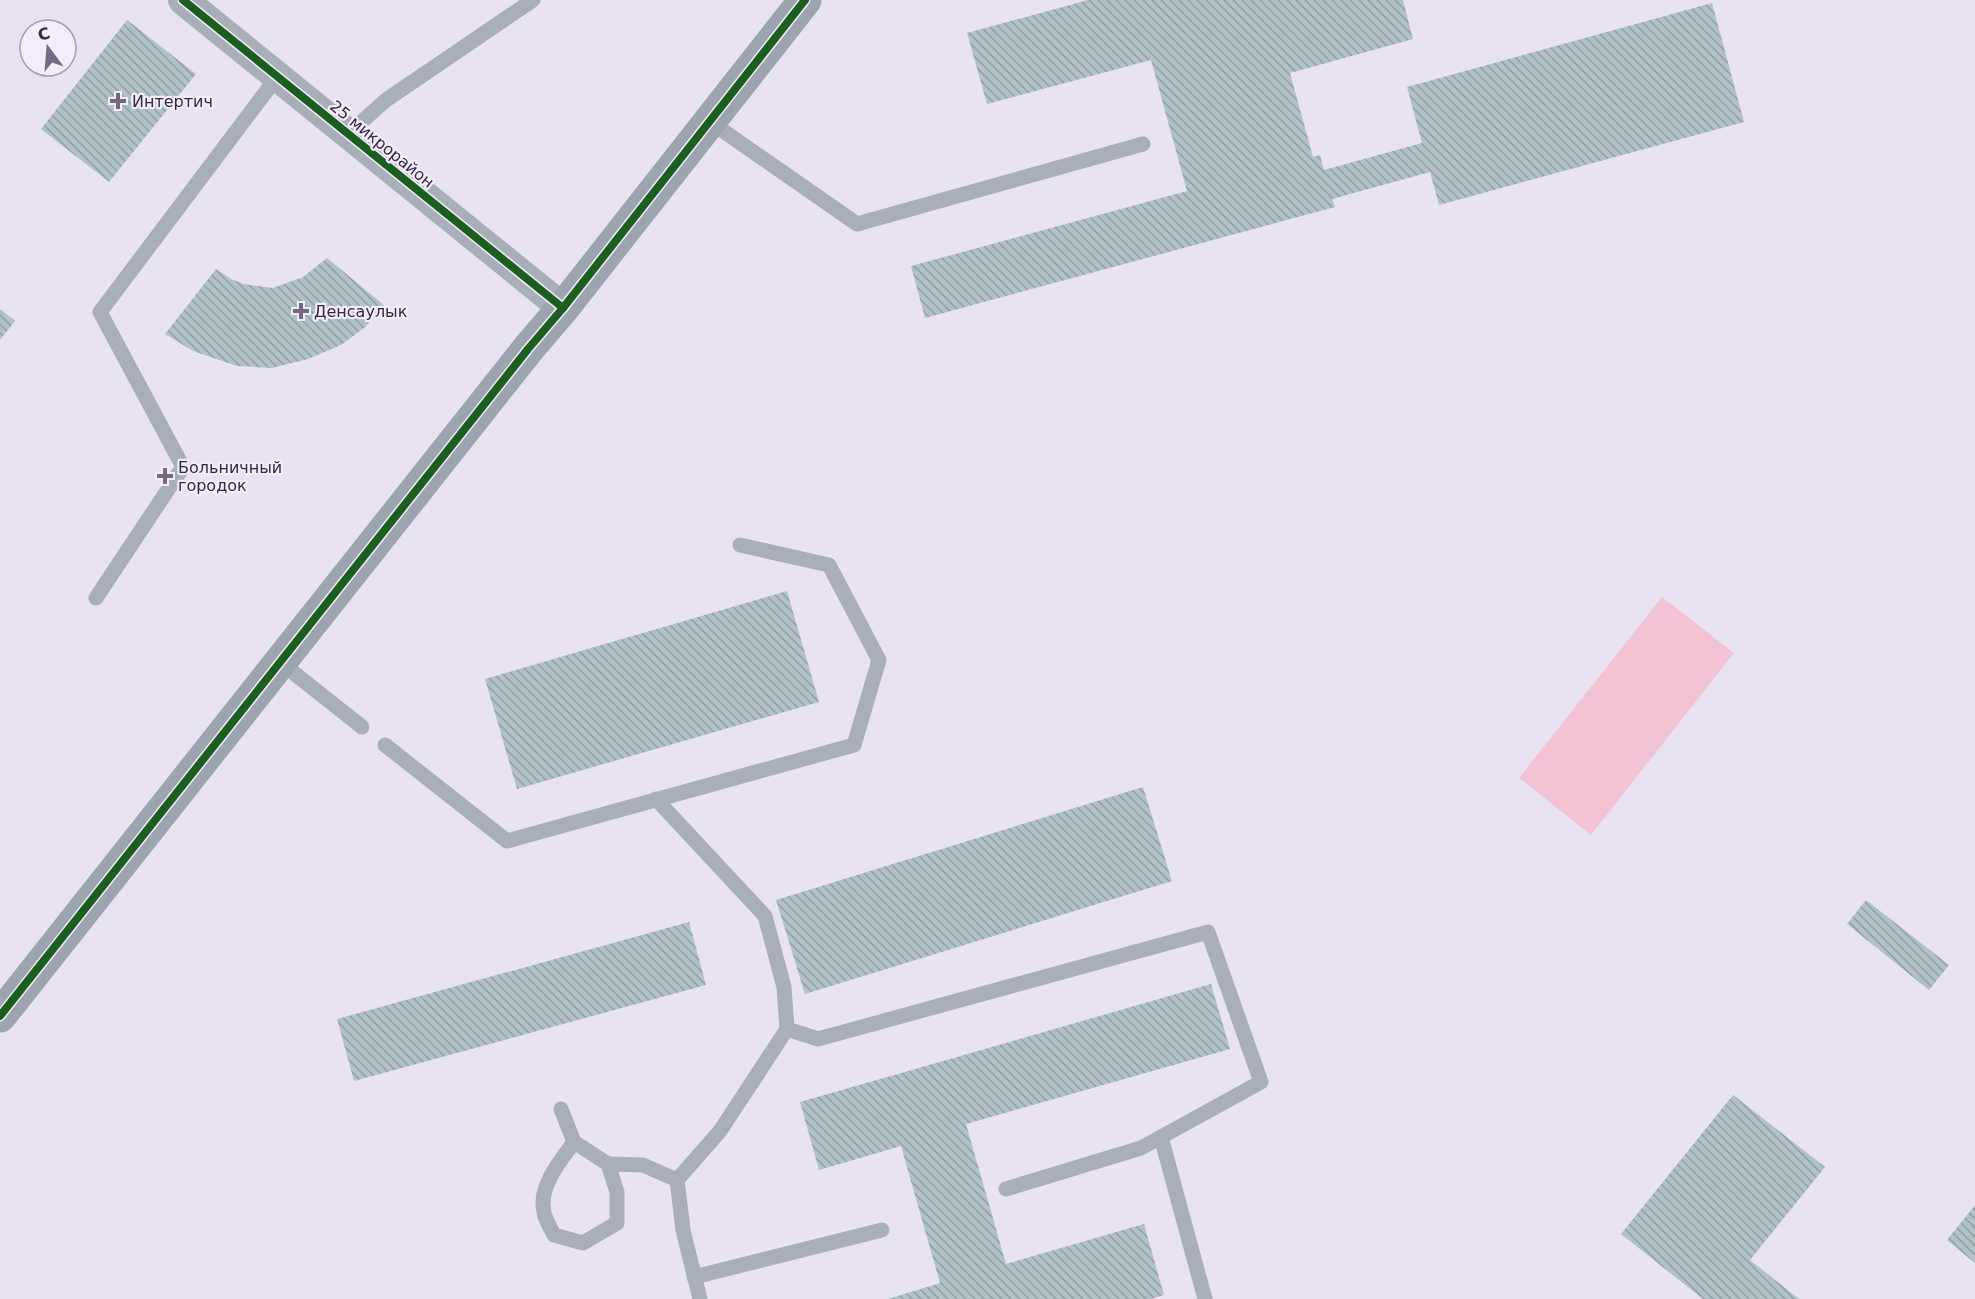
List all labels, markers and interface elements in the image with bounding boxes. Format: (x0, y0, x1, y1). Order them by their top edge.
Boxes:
north arrow (18, 18, 78, 78)
text: С (36, 23, 52, 45)
marker: Интертич (109, 92, 127, 110)
place label: Интертич (132, 92, 213, 111)
street label: 25 микрорайон (326, 96, 438, 192)
marker: Денсаулык (292, 302, 310, 320)
place label: Денсаулык (314, 302, 408, 321)
place label: Больничный городок (178, 458, 282, 495)
marker: Больничный городок (156, 467, 174, 485)

